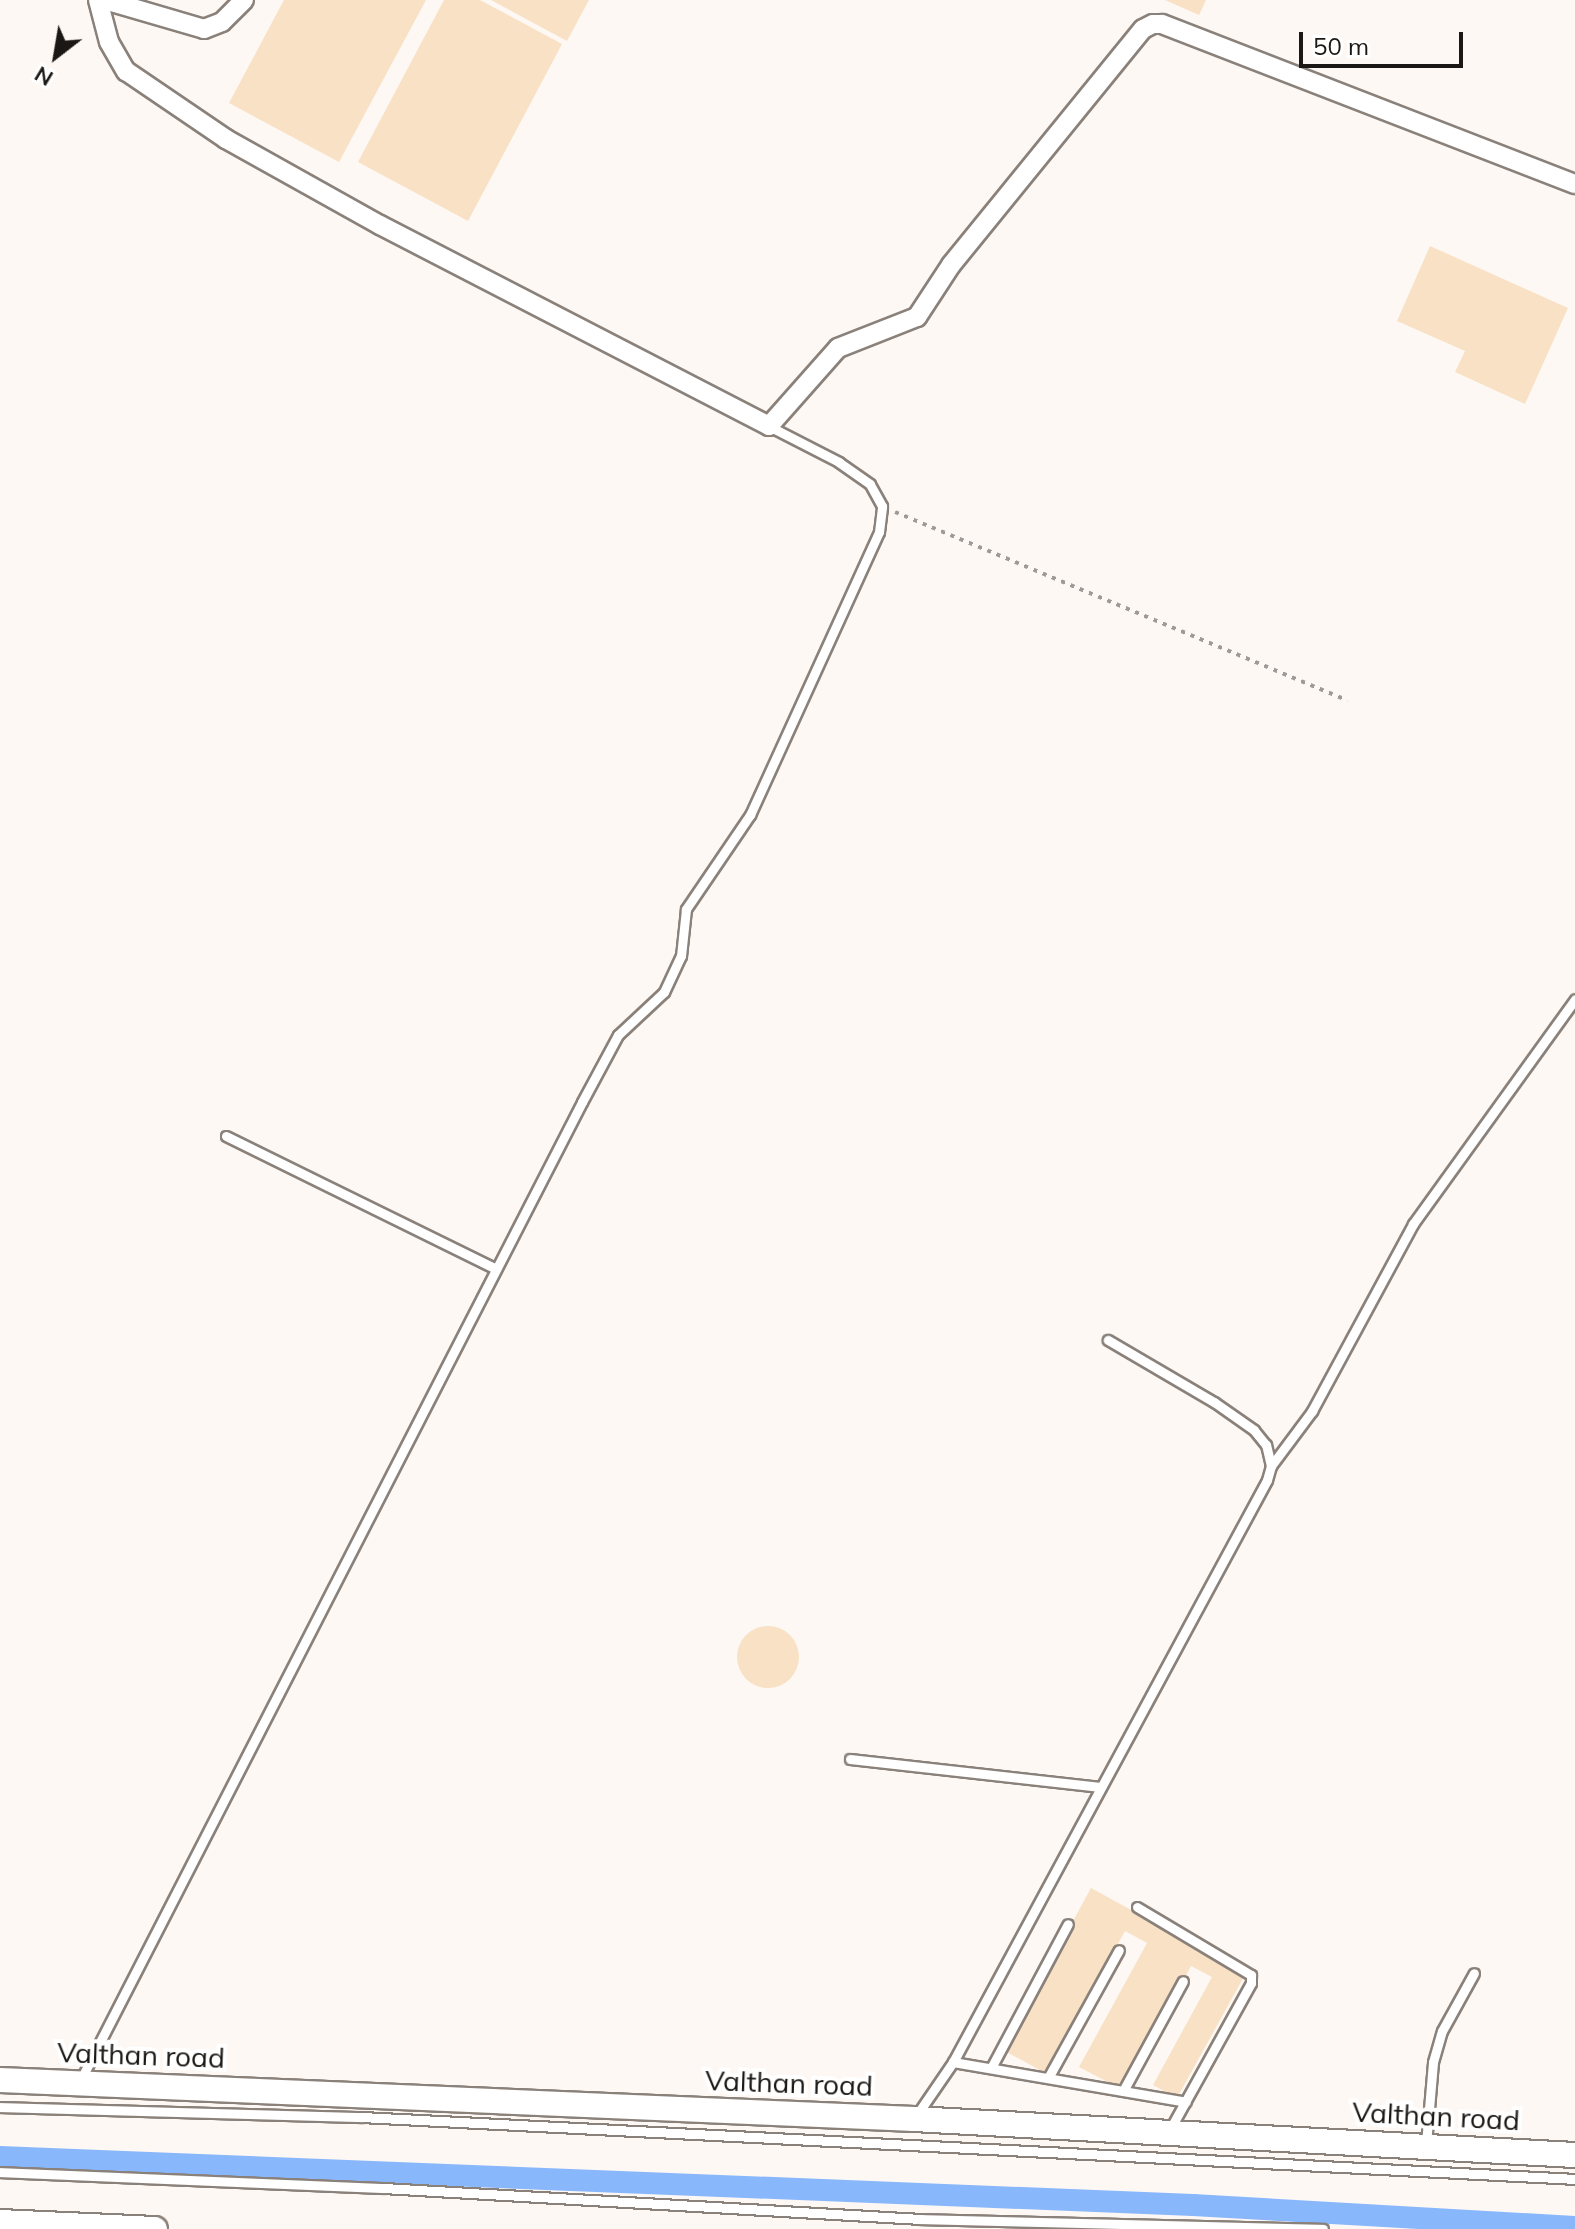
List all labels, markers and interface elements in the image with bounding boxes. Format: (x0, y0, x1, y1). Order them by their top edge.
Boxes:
north arrow (16, 16, 96, 96)
scale bar (1303, 16, 1467, 66)
text: 50 m (1313, 31, 1369, 61)
text: N (29, 60, 58, 93)
street label: Valthan road (57, 2035, 225, 2075)
street label: Valthan road (705, 2063, 873, 2103)
street label: Valthan road (1351, 2095, 1521, 2137)

